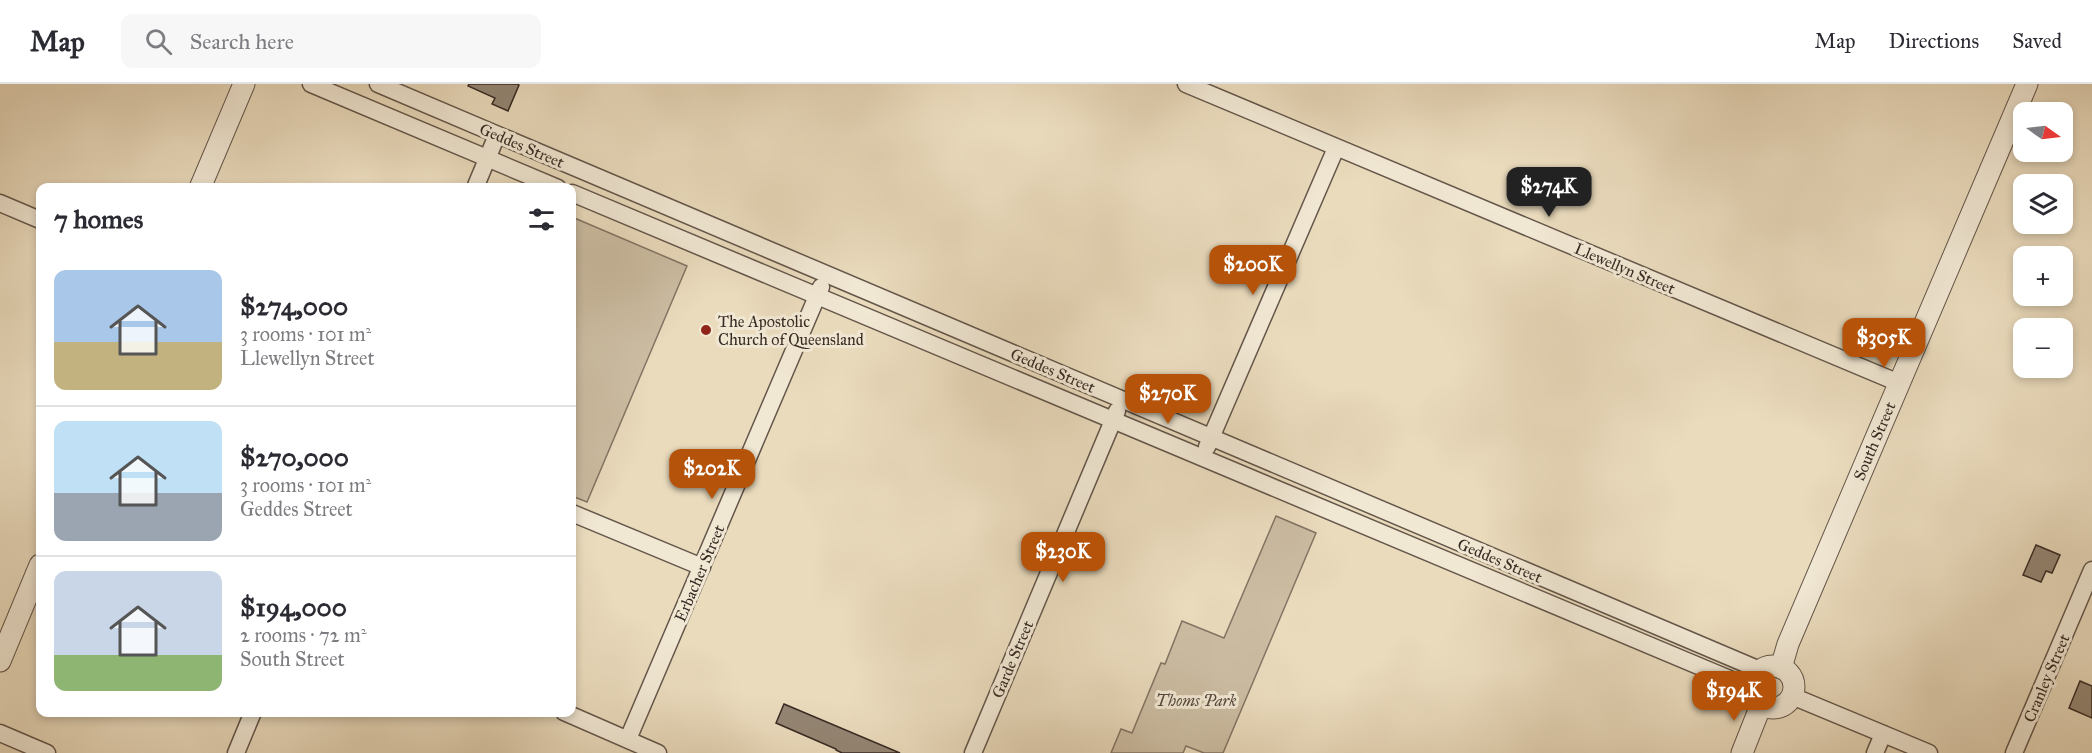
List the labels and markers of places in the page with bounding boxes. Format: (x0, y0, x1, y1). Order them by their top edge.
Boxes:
pin: $274K (1507, 167, 1591, 218)
pin: $200K (1211, 245, 1295, 296)
place label: The Apostolic Church of Queensland (718, 312, 864, 349)
pin: $305K (1842, 318, 1926, 369)
marker: The Apostolic Church of Queensland (699, 323, 713, 337)
pin: $270K (1126, 374, 1210, 425)
pin: $202K (670, 449, 754, 500)
pin: $230K (1021, 532, 1105, 583)
pin: $194K (1692, 671, 1776, 722)

